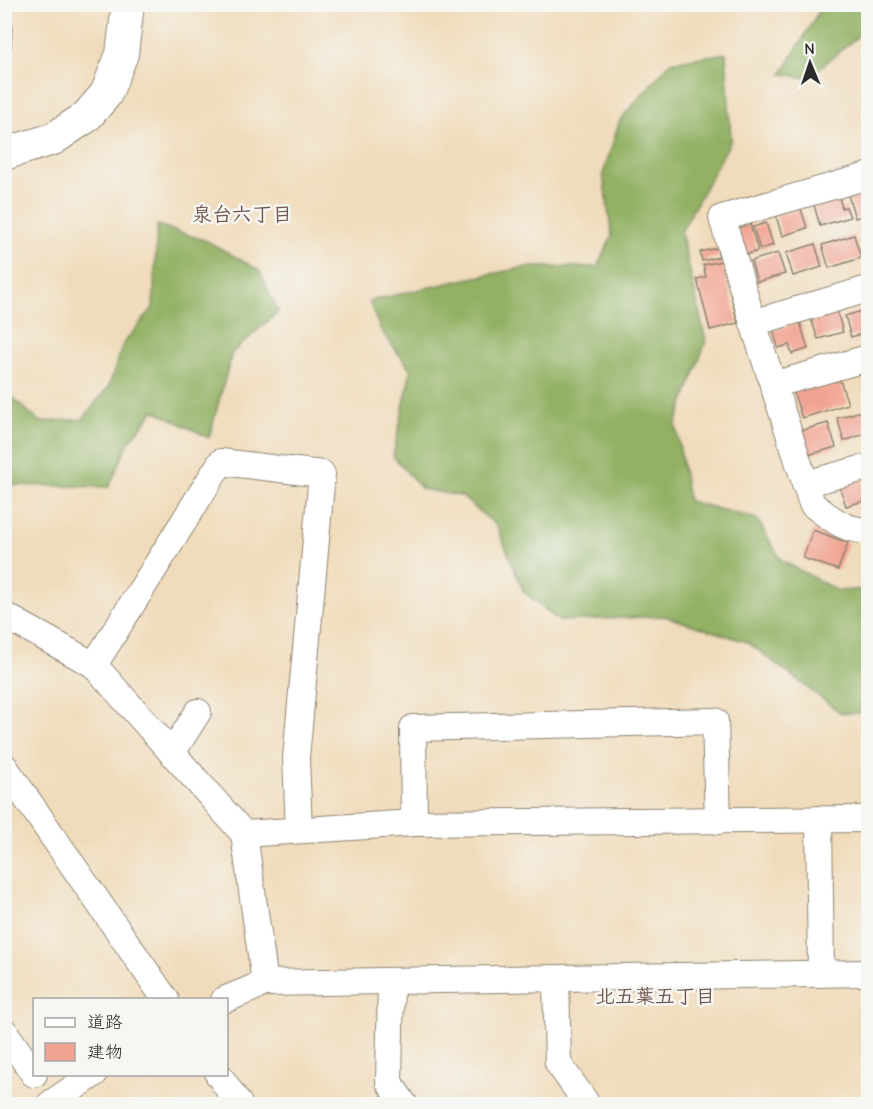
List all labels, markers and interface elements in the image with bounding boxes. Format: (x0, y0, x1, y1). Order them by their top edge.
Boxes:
north arrow (780, 33, 840, 93)
text: N (804, 40, 815, 58)
district label: 泉台六丁目 (192, 203, 292, 226)
district label: 北五葉五丁目 (595, 985, 715, 1008)
legend (33, 998, 228, 1076)
text: 道路 (87, 1012, 123, 1033)
text: 建物 (87, 1042, 123, 1063)

